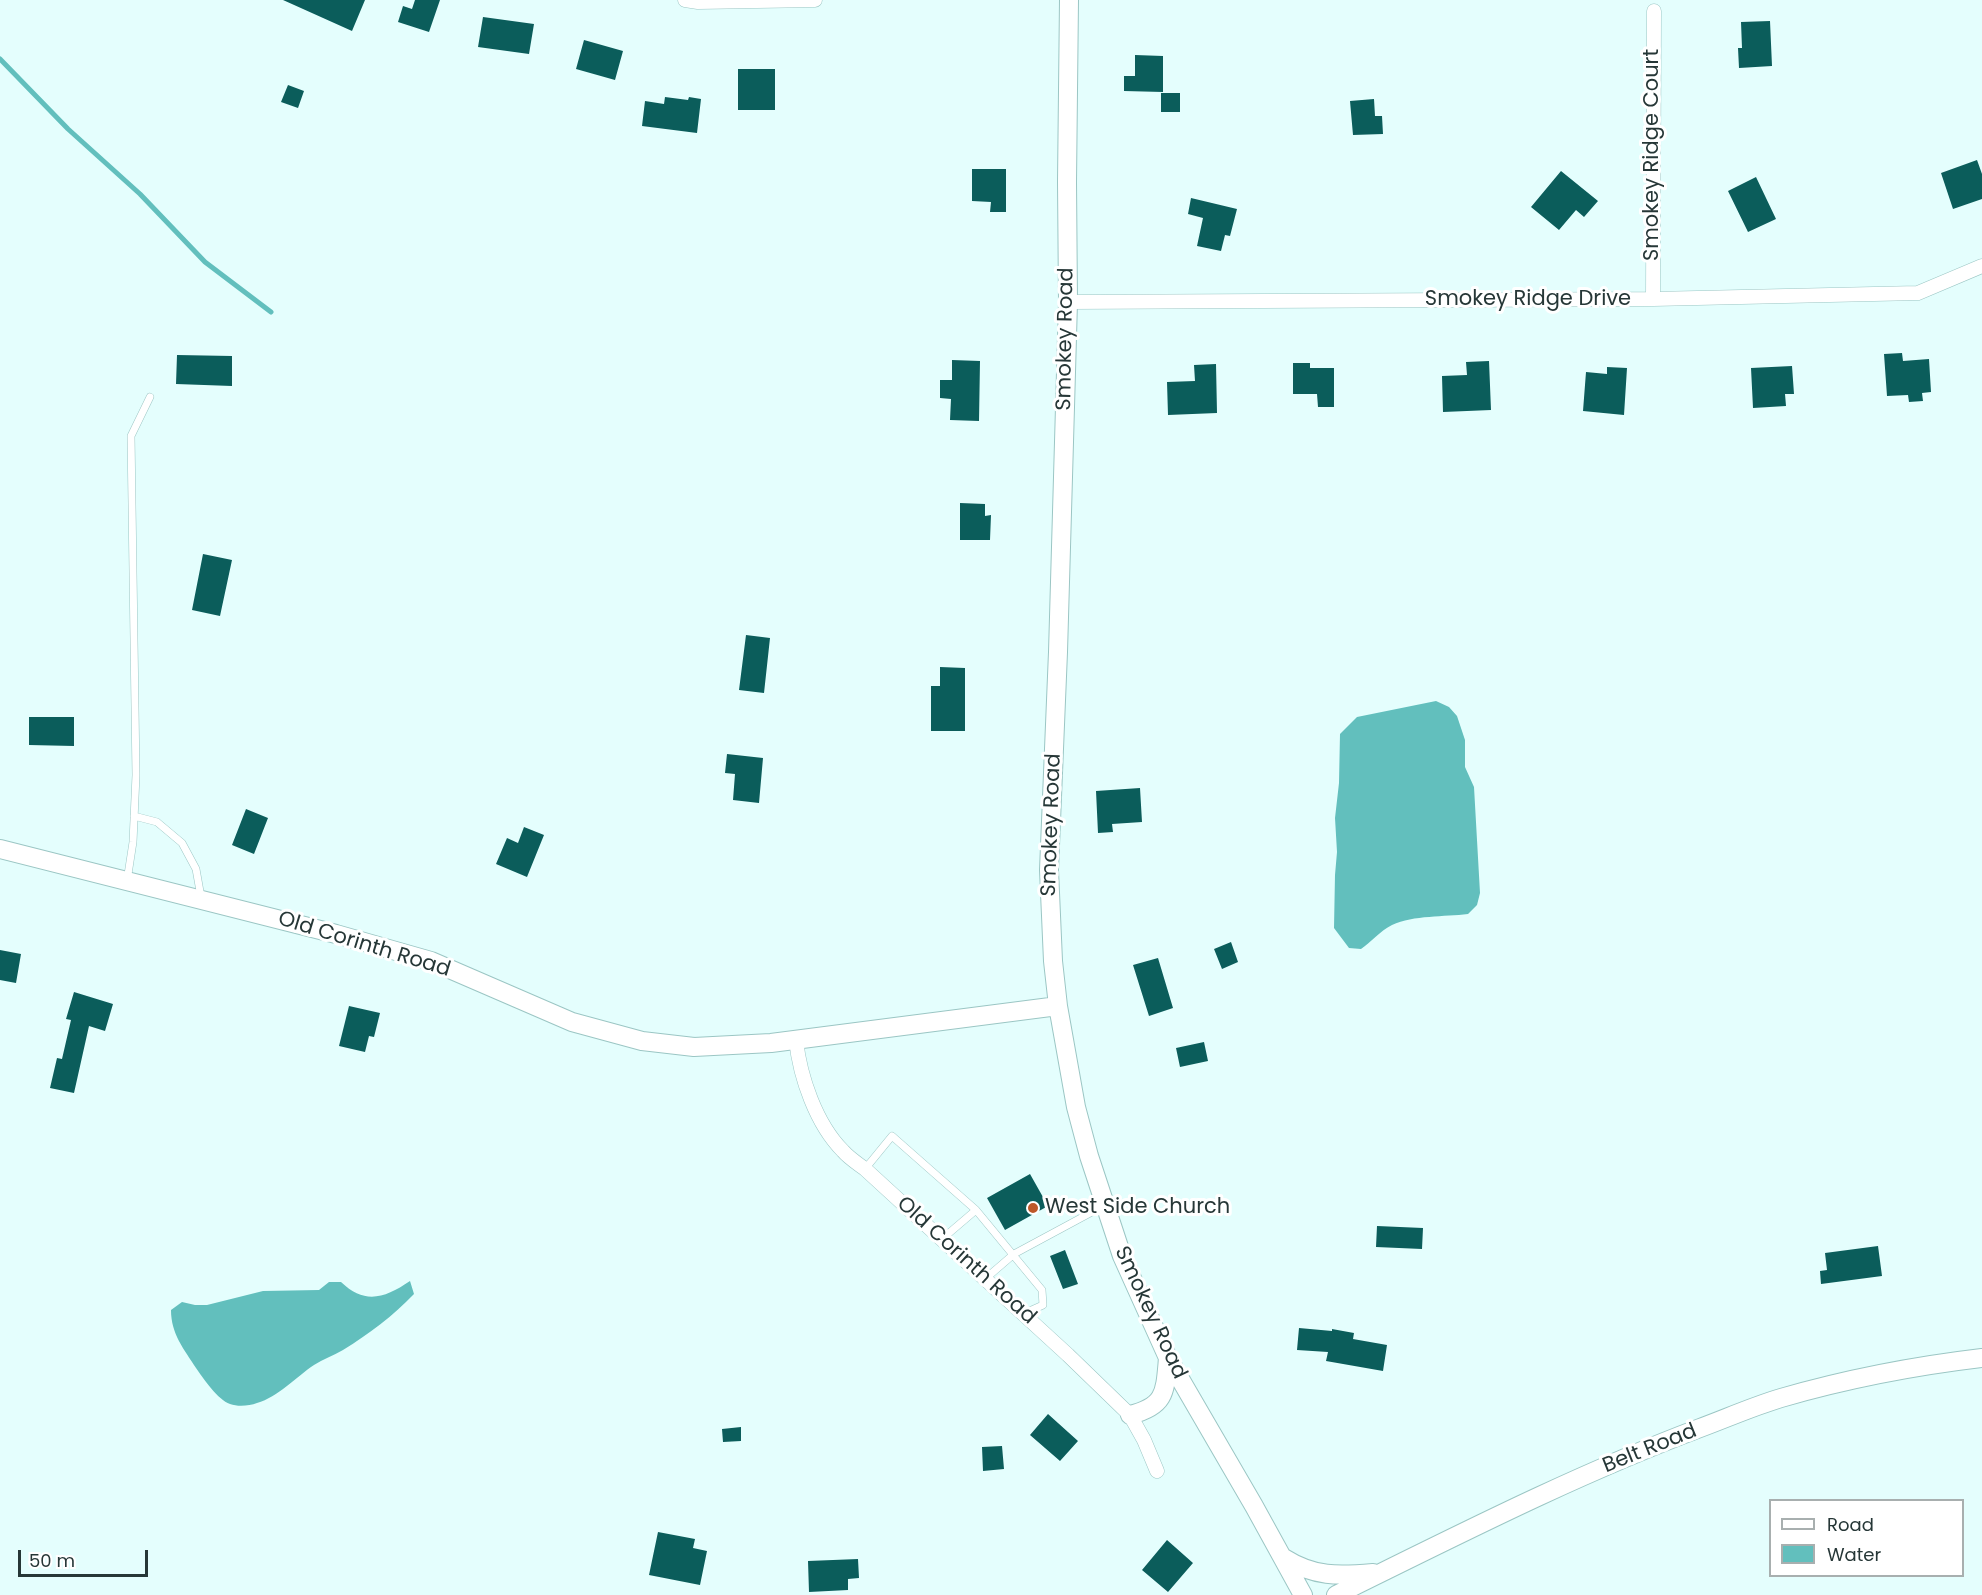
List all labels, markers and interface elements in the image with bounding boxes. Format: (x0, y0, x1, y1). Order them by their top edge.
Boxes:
street label: Smokey Ridge Court (1640, 49, 1666, 261)
street label: Smokey Road (1052, 267, 1080, 411)
street label: Smokey Ridge Drive (1425, 287, 1631, 313)
street label: Smokey Road (1037, 753, 1067, 897)
street label: Old Corinth Road (275, 907, 453, 983)
street label: Old Corinth Road (891, 1192, 1041, 1330)
place label: West Side Church (1045, 1195, 1230, 1221)
marker: West Side Church (1026, 1201, 1040, 1215)
street label: Smokey Road (1108, 1243, 1192, 1383)
street label: Belt Road (1599, 1419, 1701, 1479)
legend (1769, 1499, 1964, 1577)
text: Road (1827, 1512, 1874, 1537)
scale bar (21, 1538, 152, 1576)
text: Water (1827, 1542, 1881, 1567)
text: 50 m (29, 1548, 75, 1573)

